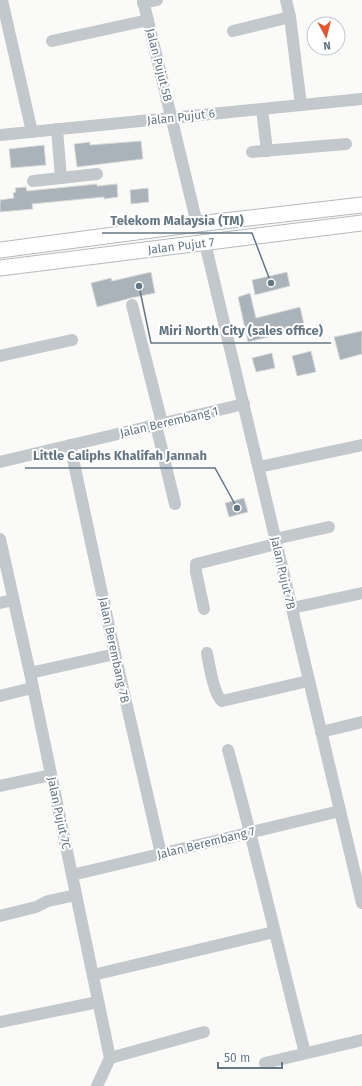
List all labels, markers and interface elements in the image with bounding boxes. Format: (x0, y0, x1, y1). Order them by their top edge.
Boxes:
north arrow (306, 16, 346, 56)
street label: Jalan Pujut 5B (143, 27, 175, 103)
text: N (323, 39, 332, 52)
street label: Jalan Pujut 6 (146, 106, 216, 128)
callout: Telekom Malaysia (TM) (102, 208, 252, 233)
text: Telekom Malaysia (TM) (110, 213, 244, 228)
street label: Jalan Pujut 7 (147, 235, 215, 257)
callout: Miri North City (sales office) (151, 318, 331, 343)
text: Miri North City (sales office) (159, 323, 323, 338)
street label: Jalan Berembang 1 (119, 404, 219, 440)
callout: Little Caliphs Khalifah Jannah (25, 443, 215, 468)
text: Little Caliphs Khalifah Jannah (33, 448, 207, 463)
street label: Jalan Pujut 7B (268, 535, 298, 611)
street label: Jalan Berembang 7B (96, 596, 132, 704)
street label: Jalan Pujut 7C (44, 776, 74, 851)
street label: Jalan Berembang 7 (156, 824, 256, 862)
scale bar (218, 1044, 282, 1070)
text: 50 m (224, 1051, 250, 1065)

